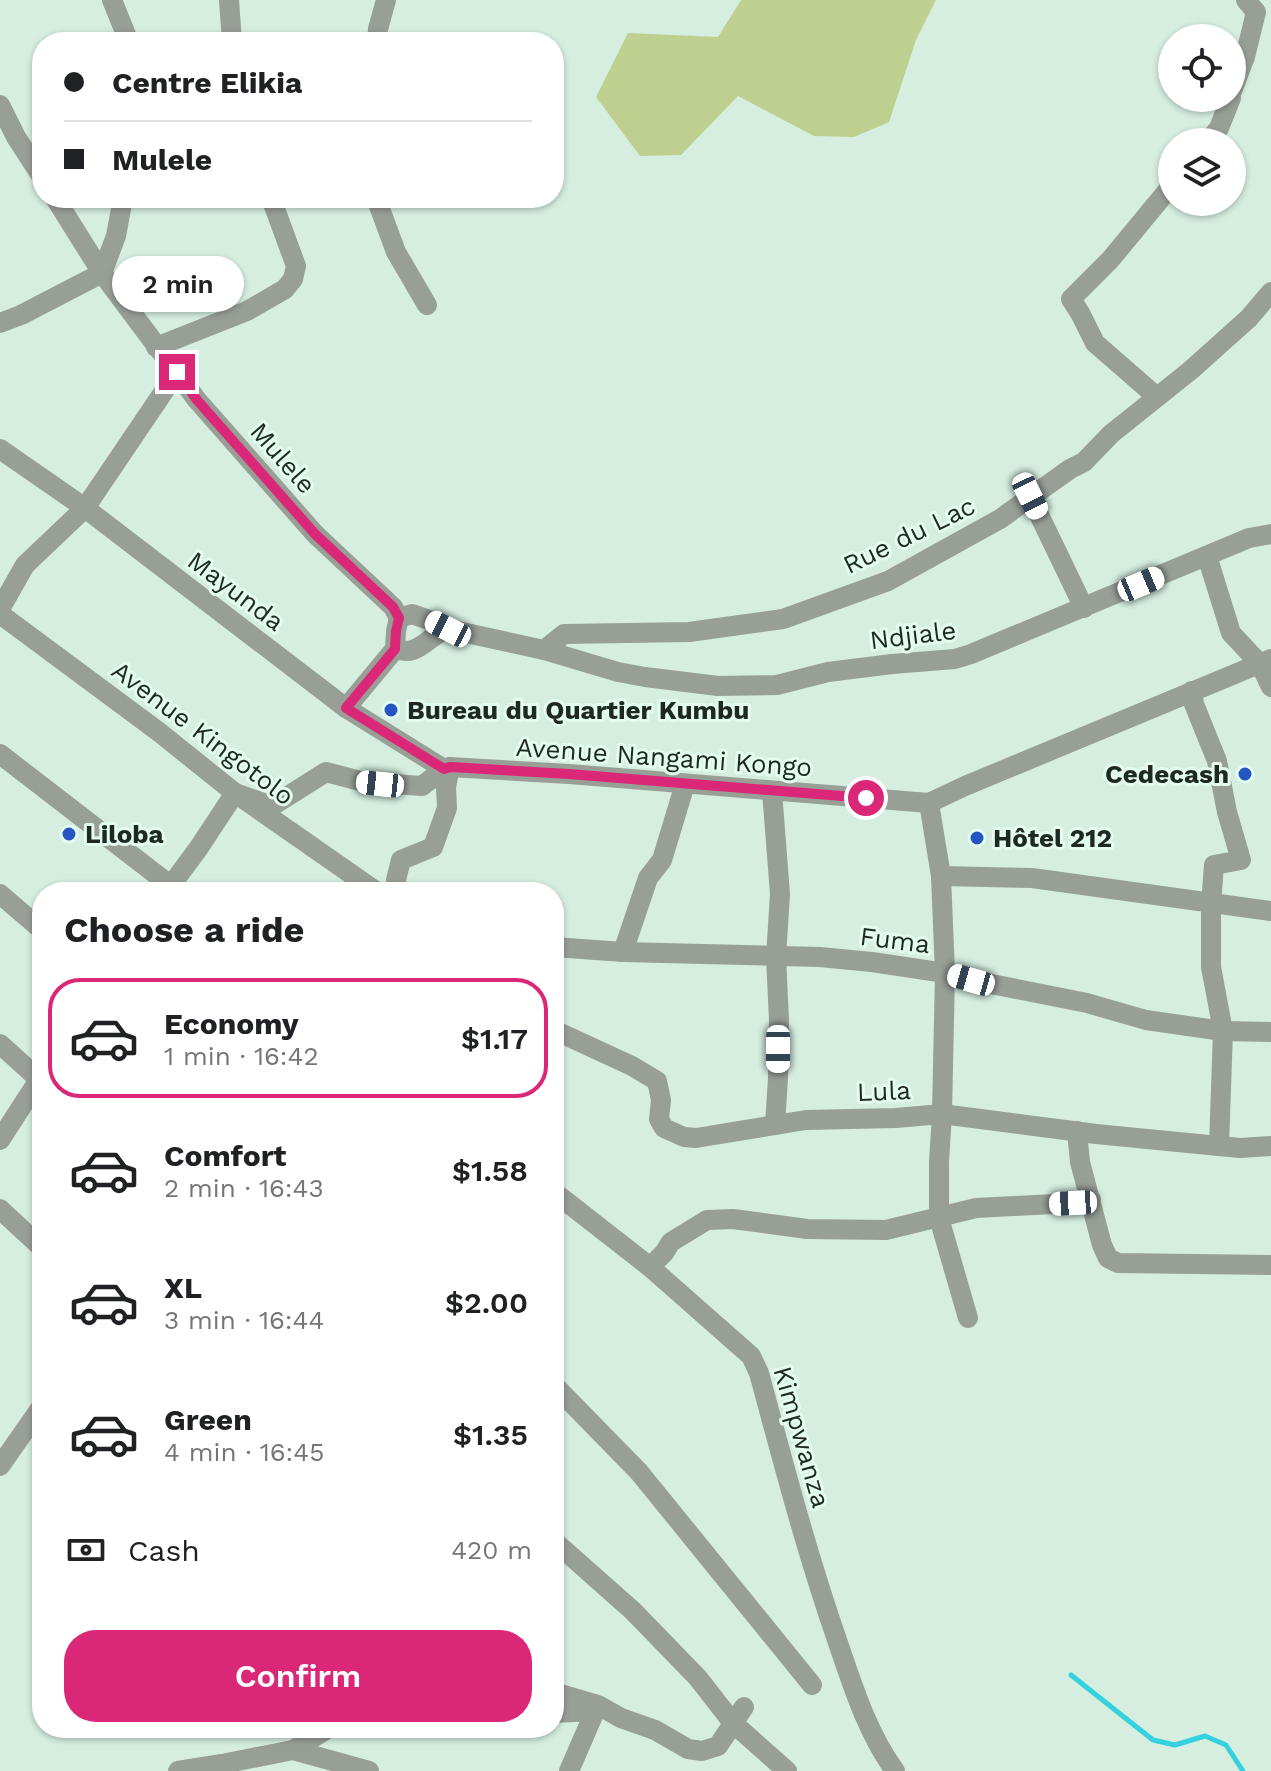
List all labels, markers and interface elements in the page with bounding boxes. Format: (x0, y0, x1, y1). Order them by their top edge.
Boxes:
map controls (1158, 24, 1246, 216)
button: locate (1158, 24, 1246, 112)
text: Centre Elikia (112, 65, 302, 100)
button: layers (1158, 128, 1246, 216)
text: Mulele (112, 142, 212, 177)
callout: 2 min (111, 256, 243, 312)
text: 2 min (142, 269, 214, 299)
route end (159, 354, 195, 390)
street label: Mulele (244, 416, 322, 500)
car (1009, 469, 1051, 523)
street label: Rue du Lac (838, 490, 980, 580)
street label: Mayunda (182, 545, 290, 637)
car (1114, 564, 1168, 604)
car (421, 607, 475, 651)
street label: Ndjiale (868, 615, 958, 655)
street label: Avenue Kingotolo (106, 655, 300, 811)
place label: Bureau du Quartier Kumbu (407, 695, 749, 725)
marker: Bureau du Quartier Kumbu (382, 701, 400, 719)
street label: Avenue Nangami Kongo (515, 732, 813, 782)
place label: Cedecash (1105, 759, 1229, 789)
marker: Cedecash (1236, 765, 1254, 783)
car (355, 770, 405, 798)
route start (848, 780, 884, 816)
place label: Liloba (85, 819, 164, 849)
place label: Hôtel 212 (993, 823, 1112, 853)
marker: Liloba (60, 825, 78, 843)
marker: Hôtel 212 (968, 829, 986, 847)
text: Choose a ride (64, 909, 304, 951)
street label: Fuma (858, 921, 932, 959)
car (945, 962, 997, 998)
icon: car (68, 1002, 140, 1074)
text: Economy (164, 1006, 299, 1041)
text: $1.17 (461, 1021, 528, 1056)
car (766, 1025, 790, 1073)
text: 1 min · 16:42 (164, 1041, 319, 1071)
street label: Lula (857, 1075, 912, 1107)
icon: car (68, 1134, 140, 1206)
text: Comfort (164, 1138, 286, 1173)
text: $1.58 (452, 1153, 528, 1188)
text: 2 min · 16:43 (164, 1173, 324, 1203)
car (1048, 1190, 1098, 1216)
icon: car (68, 1266, 140, 1338)
text: XL (164, 1270, 202, 1305)
text: $2.00 (445, 1285, 528, 1320)
text: 3 min · 16:44 (164, 1305, 324, 1335)
street label: Kimpwanza (768, 1363, 837, 1511)
icon: car (68, 1398, 140, 1470)
text: Green (164, 1402, 252, 1437)
text: $1.35 (453, 1417, 528, 1452)
text: 4 min · 16:45 (164, 1437, 324, 1467)
icon: cash (64, 1528, 108, 1572)
text: Cash (128, 1533, 200, 1568)
text: 420 m (451, 1535, 532, 1565)
button: Confirm (64, 1630, 532, 1722)

